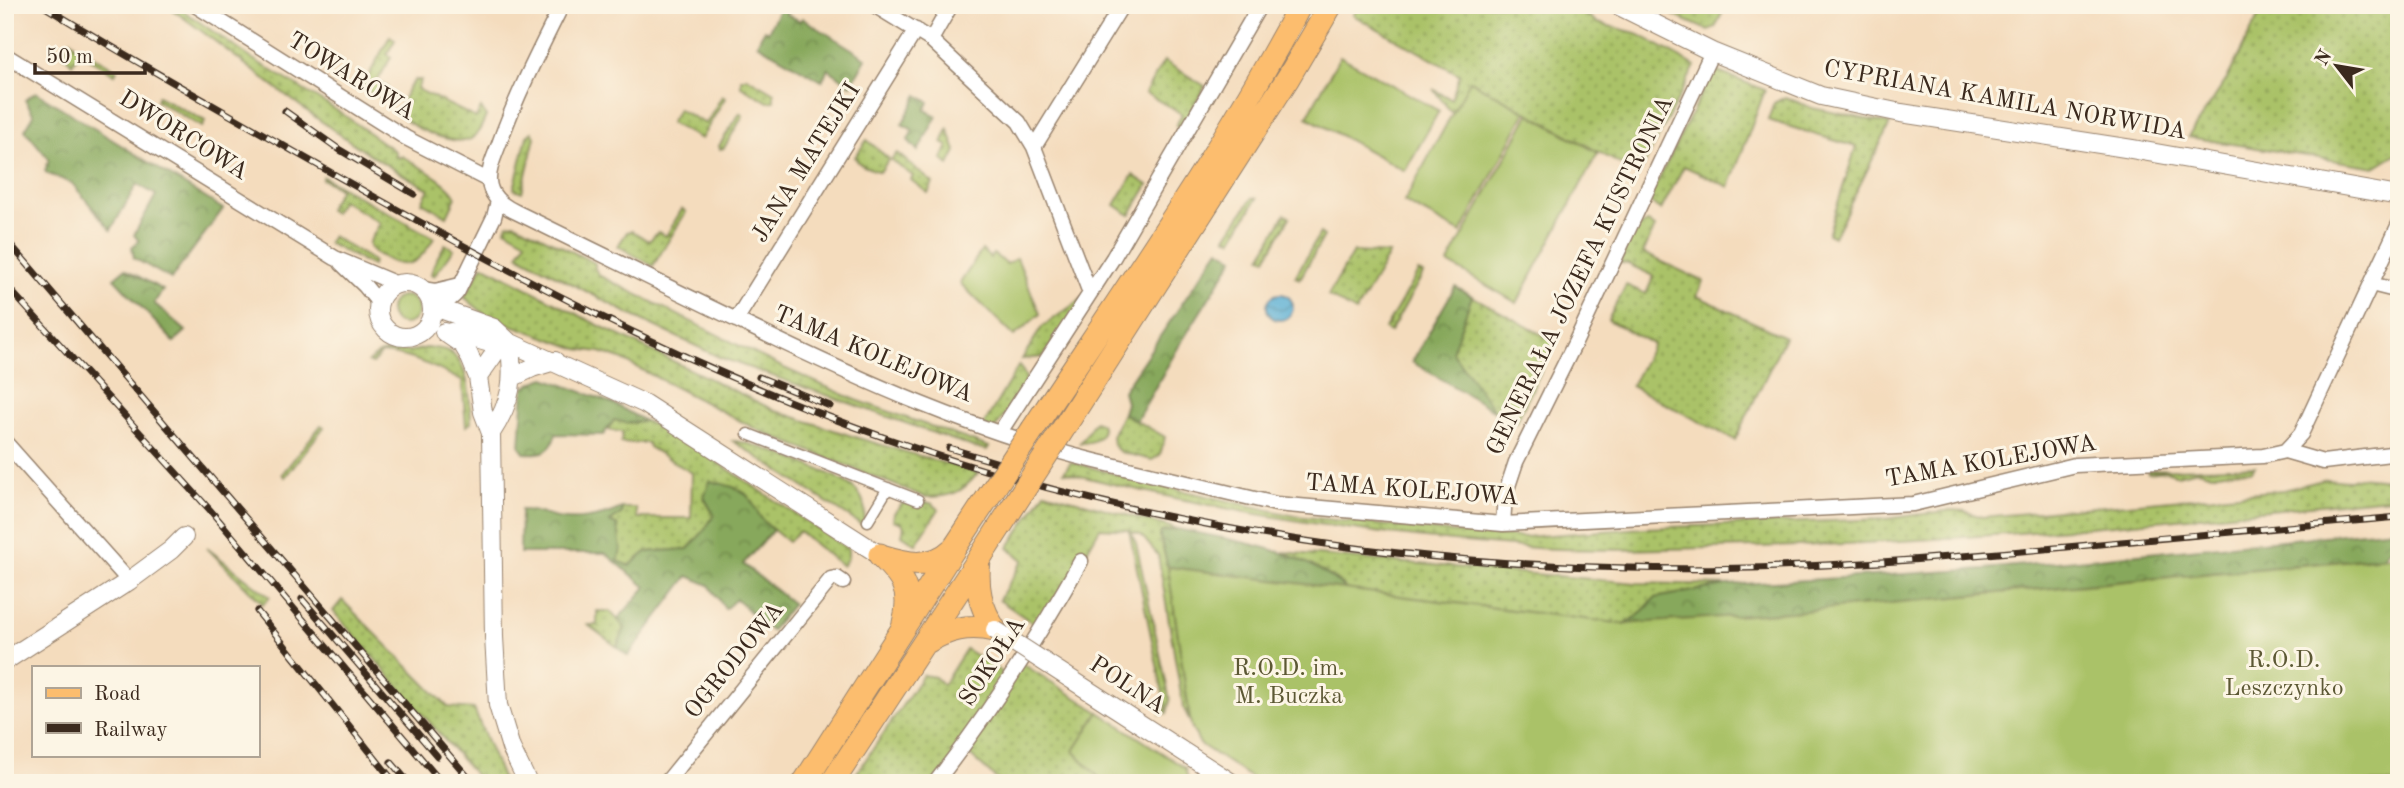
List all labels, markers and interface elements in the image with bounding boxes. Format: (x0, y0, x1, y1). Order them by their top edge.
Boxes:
street label: TOWAROWA (283, 28, 419, 126)
scale bar (35, 32, 145, 76)
north arrow (2302, 32, 2372, 102)
text: 50 m (46, 47, 93, 68)
text: N (2313, 47, 2337, 70)
street label: CYPRIANA KAMILA NORWIDA (1822, 57, 2188, 145)
street label: JANA MATEJKI (748, 79, 866, 247)
street label: DWORCOWA (114, 87, 252, 185)
street label: GENERAŁA JÓZEFA KUSTRONIA (1479, 90, 1679, 459)
street label: TAMA KOLEJOWA (770, 302, 976, 408)
street label: TAMA KOLEJOWA (1884, 432, 2098, 492)
street label: TAMA KOLEJOWA (1305, 472, 1519, 510)
street label: OGRODOWA (681, 598, 789, 724)
street label: SOKOŁA (956, 613, 1030, 711)
park label: R.O.D. Leszczynko (2224, 649, 2344, 701)
street label: POLNA (1085, 653, 1169, 719)
park label: R.O.D. im. M. Buczka (1233, 657, 1345, 709)
legend (32, 666, 259, 756)
text: Road (94, 684, 141, 705)
text: Railway (94, 720, 168, 741)

